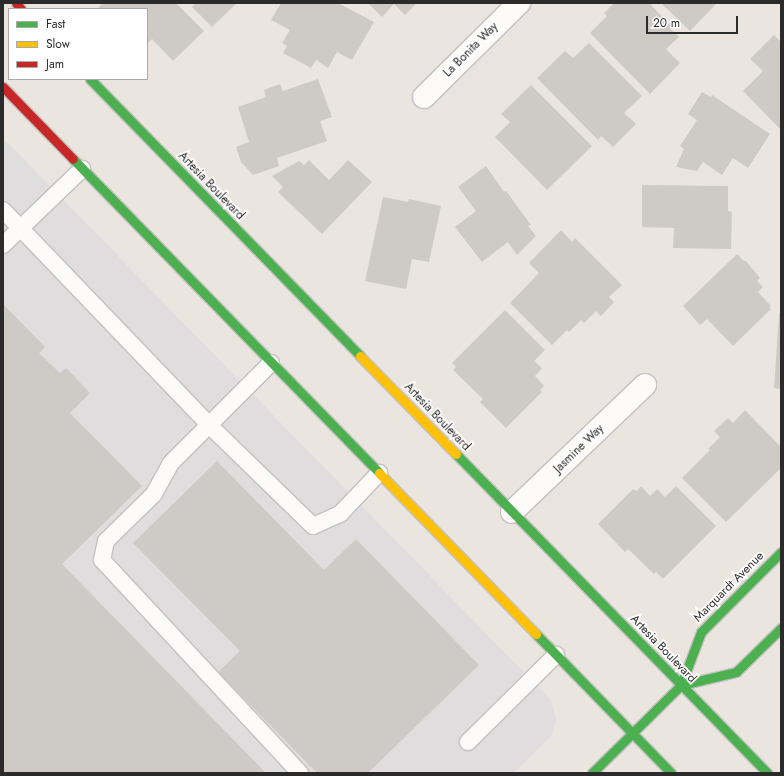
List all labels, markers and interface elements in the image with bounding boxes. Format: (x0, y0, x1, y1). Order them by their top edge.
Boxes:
legend (8, 8, 148, 80)
scale bar (648, 8, 740, 34)
text: 20 m (653, 14, 680, 32)
text: Fast (46, 15, 65, 33)
street label: La Bonita Way (441, 20, 501, 80)
text: Slow (46, 35, 70, 53)
text: Jam (46, 55, 64, 73)
street label: Artesia Boulevard (175, 149, 247, 223)
street label: Artesia Boulevard (401, 380, 473, 454)
street label: Jasmine Way (551, 422, 607, 476)
street label: Marquardt Avenue (691, 549, 767, 625)
street label: Artesia Boulevard (627, 612, 699, 686)

